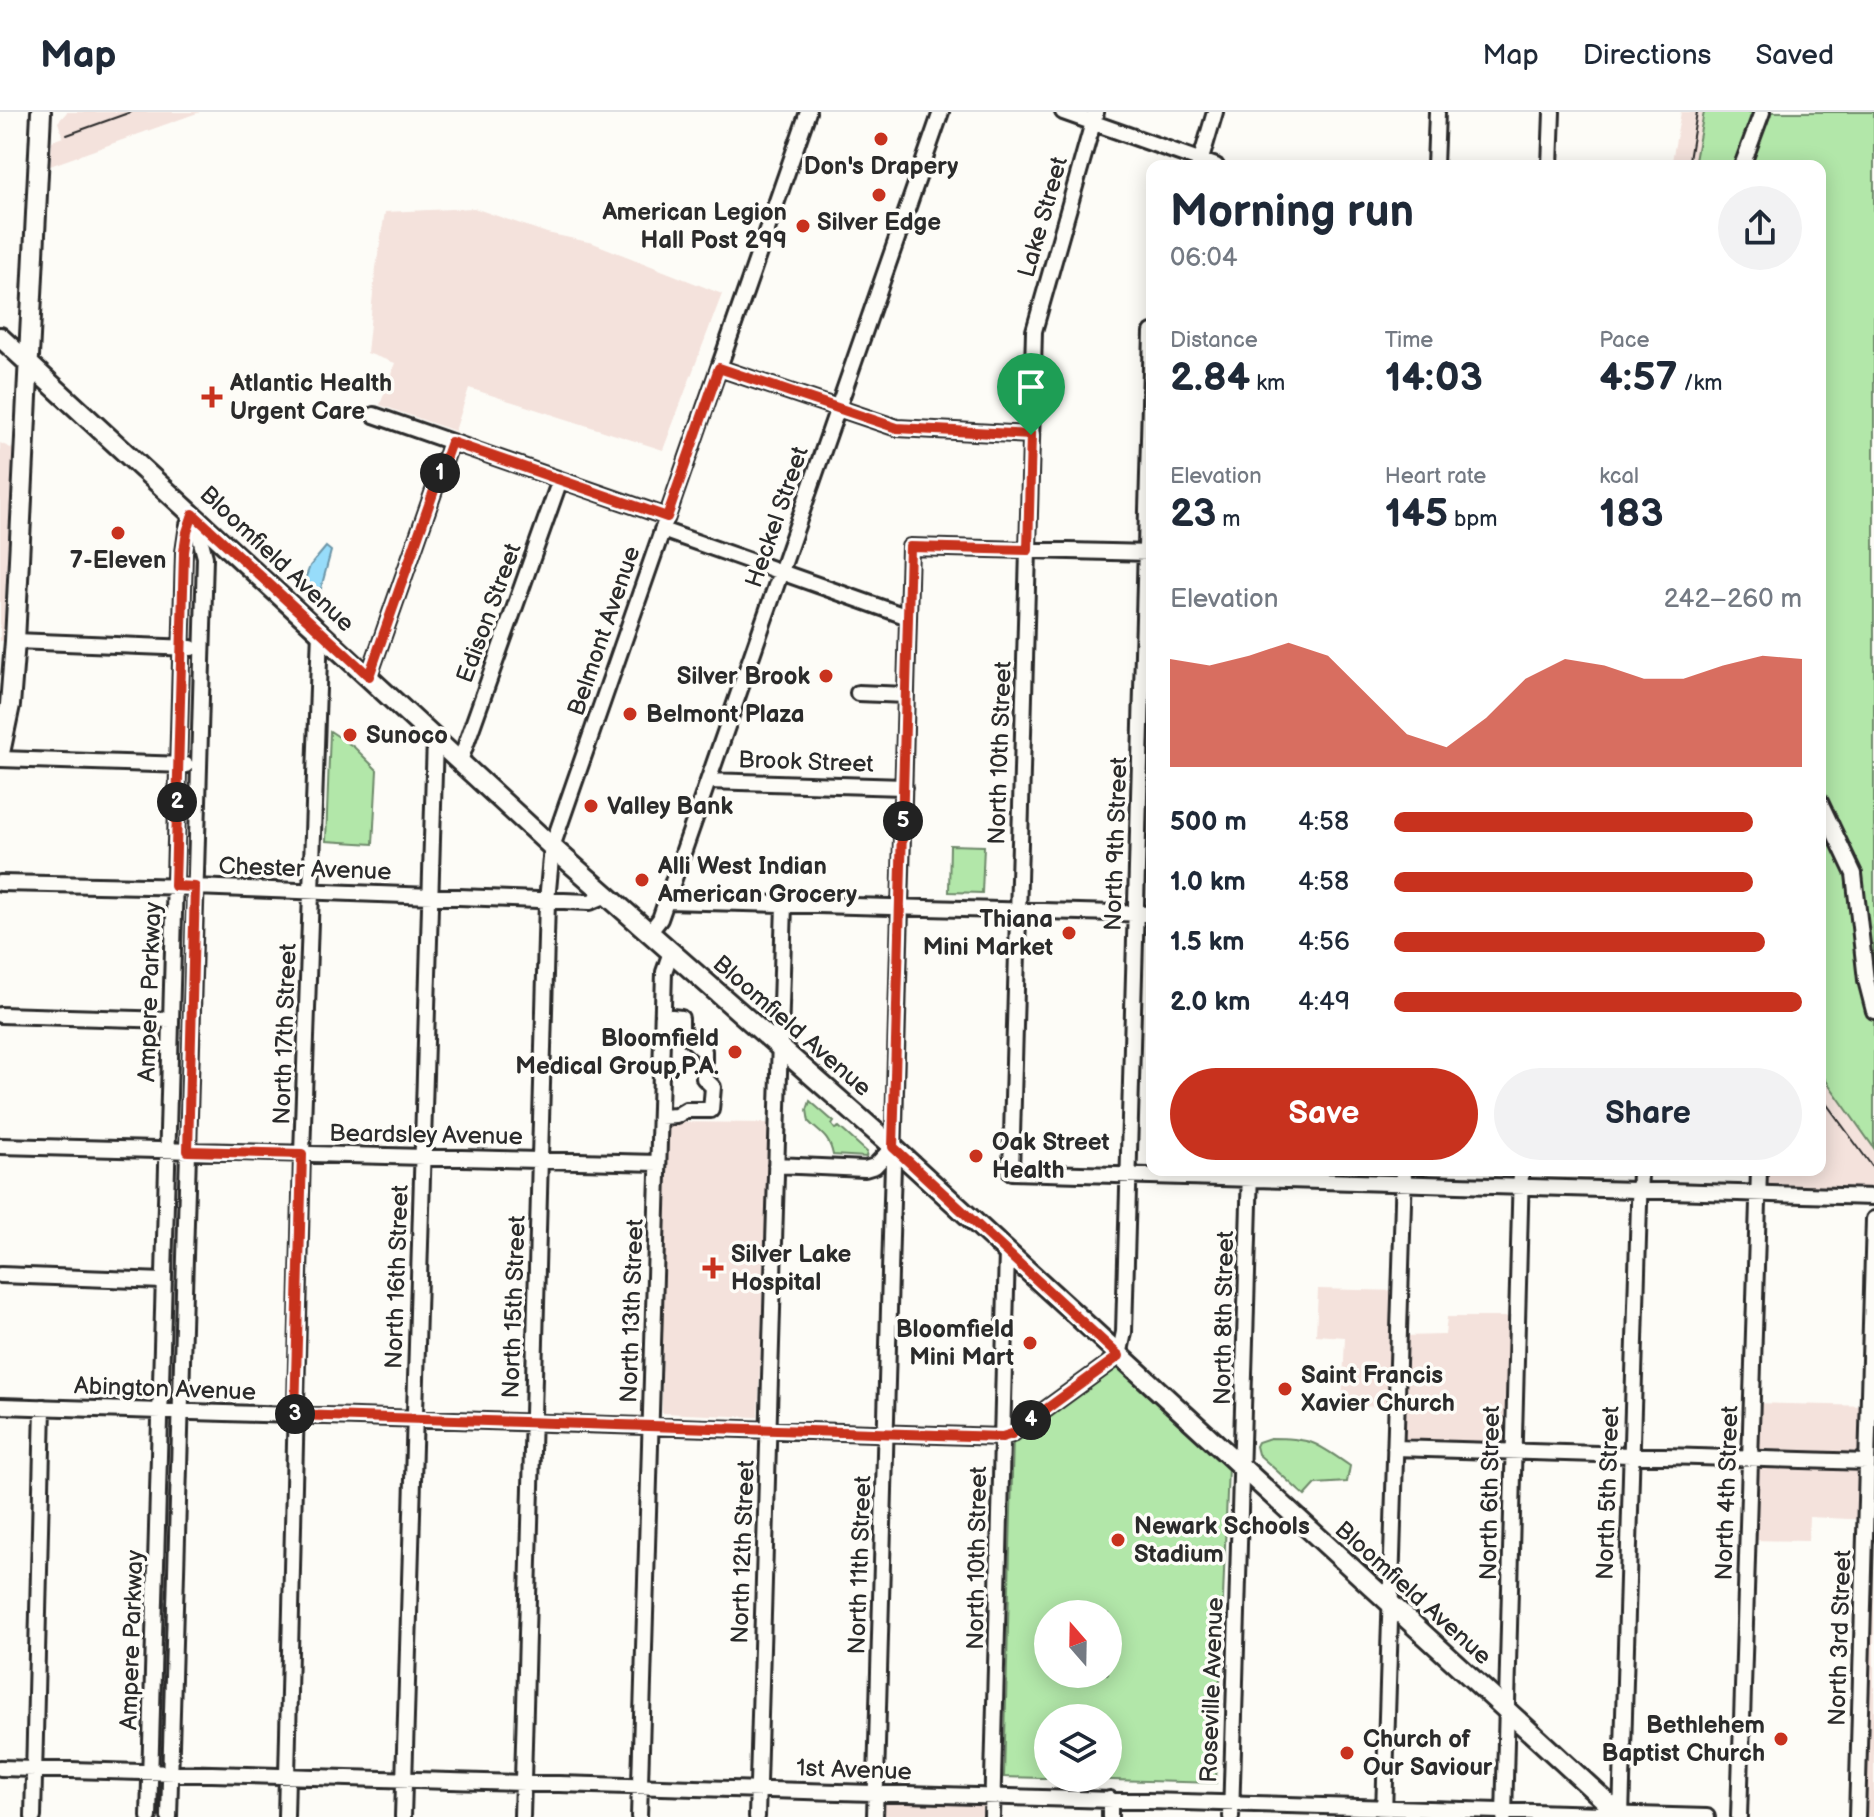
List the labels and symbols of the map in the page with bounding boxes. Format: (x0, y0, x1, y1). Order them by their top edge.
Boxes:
marker: Don's Drapery (872, 130, 890, 148)
place label: Don's Drapery (804, 152, 958, 181)
street label: Lake Street (1012, 153, 1074, 281)
marker: Silver Edge (870, 186, 888, 204)
place label: American Legion Hall Post 299 (601, 198, 787, 255)
place label: Silver Edge (817, 208, 941, 237)
marker: American Legion Hall Post 299 (794, 217, 812, 235)
pin (997, 353, 1065, 435)
place label: Atlantic Health Urgent Care (229, 369, 392, 426)
marker: Atlantic Health Urgent Care (201, 386, 223, 408)
street label: Heckel Street (739, 442, 815, 591)
pin: 1 (420, 453, 460, 493)
street label: Bloomfield Avenue (194, 480, 360, 638)
marker: 7-Eleven (109, 524, 127, 542)
street label: Edison Street (450, 539, 528, 687)
street label: Belmont Avenue (561, 542, 647, 720)
place label: 7-Eleven (70, 546, 166, 575)
street label: North 10th Street (982, 660, 1018, 845)
place label: Silver Brook (677, 662, 810, 691)
marker: Silver Brook (817, 667, 835, 685)
place label: Belmont Plaza (646, 700, 805, 729)
marker: Belmont Plaza (621, 705, 639, 723)
place label: Sunoco (366, 721, 448, 750)
marker: Sunoco (341, 726, 359, 744)
street label: Brook Street (738, 745, 875, 779)
street label: North 9th Street (1098, 756, 1134, 932)
pin: 2 (157, 782, 197, 822)
place label: Valley Bank (607, 792, 733, 821)
marker: Valley Bank (582, 797, 600, 815)
pin: 5 (883, 801, 923, 841)
street label: Chester Avenue (218, 851, 392, 887)
place label: Alli West Indian American Grocery (657, 852, 857, 909)
marker: Alli West Indian American Grocery (633, 871, 651, 889)
street label: Ampere Parkway (132, 901, 168, 1082)
place label: Thiana Mini Market (923, 905, 1053, 962)
marker: Thiana Mini Market (1060, 924, 1078, 942)
street label: North 17th Street (267, 942, 303, 1125)
street label: Bloomfield Avenue (707, 949, 877, 1103)
place label: Bloomfield Medical Group,P.A. (515, 1024, 719, 1081)
marker: Bloomfield Medical Group,P.A. (726, 1043, 744, 1061)
street label: Beardsley Avenue (329, 1119, 523, 1151)
place label: Oak Street Health (992, 1128, 1110, 1185)
marker: Oak Street Health (967, 1147, 985, 1165)
street label: North 16th Street (379, 1184, 415, 1370)
street label: North 15th Street (496, 1214, 532, 1399)
street label: North 13th Street (614, 1218, 650, 1404)
street label: North 8th Street (1208, 1230, 1240, 1405)
place label: Silver Lake Hospital (731, 1240, 852, 1297)
marker: Silver Lake Hospital (702, 1257, 724, 1279)
place label: Bloomfield Mini Mart (896, 1315, 1014, 1372)
marker: Bloomfield Mini Mart (1021, 1334, 1039, 1352)
place label: Saint Francis Xavier Church (1301, 1361, 1455, 1418)
street label: Abington Avenue (74, 1371, 256, 1407)
marker: Saint Francis Xavier Church (1276, 1380, 1294, 1398)
pin: 3 (275, 1394, 315, 1434)
pin: 4 (1011, 1400, 1051, 1440)
street label: North 4th Street (1709, 1404, 1745, 1581)
street label: North 6th Street (1474, 1405, 1506, 1581)
street label: North 5th Street (1590, 1405, 1626, 1580)
street label: North 12th Street (725, 1459, 761, 1644)
street label: North 10th Street (961, 1465, 993, 1650)
street label: North 11th Street (842, 1474, 878, 1655)
place label: Newark Schools Stadium (1134, 1512, 1310, 1569)
street label: Bloomfield Avenue (1329, 1515, 1497, 1671)
marker: Newark Schools Stadium (1109, 1531, 1127, 1549)
street label: Ampere Parkway (114, 1549, 150, 1730)
street label: North 3rd Street (1822, 1549, 1858, 1727)
street label: Roseville Avenue (1194, 1597, 1230, 1783)
north arrow (1034, 1600, 1122, 1688)
place label: Bethlehem Baptist Church (1602, 1711, 1765, 1768)
place label: Church of Our Saviour (1363, 1725, 1493, 1782)
marker: Bethlehem Baptist Church (1772, 1730, 1790, 1748)
marker: Church of Our Saviour (1338, 1744, 1356, 1762)
street label: 1st Avenue (796, 1753, 912, 1787)

